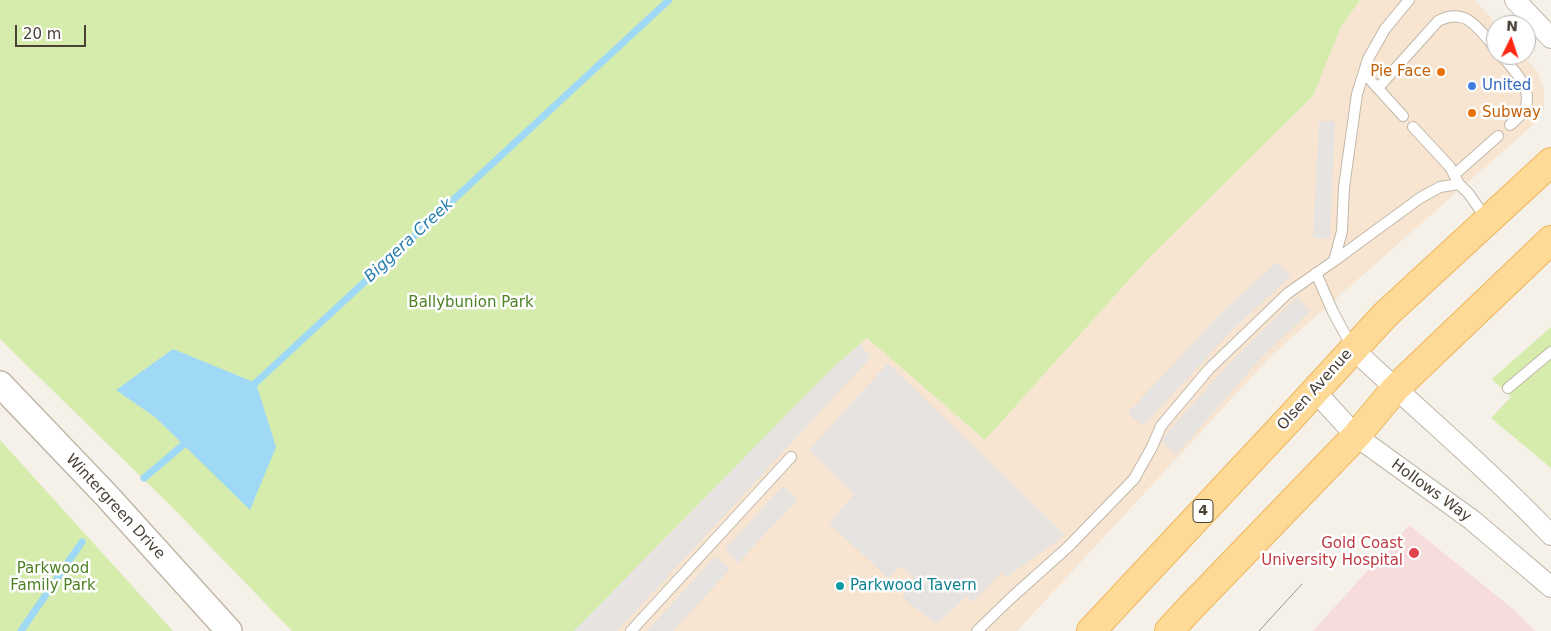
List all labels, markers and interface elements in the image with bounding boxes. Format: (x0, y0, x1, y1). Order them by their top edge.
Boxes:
scale bar (18, 15, 89, 47)
north arrow (1486, 15, 1536, 65)
text: N (1506, 18, 1518, 34)
text: 20 m (23, 25, 61, 43)
place label: Pie Face (1370, 63, 1431, 81)
marker: Pie Face (1435, 66, 1447, 78)
place label: United (1482, 77, 1531, 95)
marker: United (1466, 80, 1478, 92)
place label: Subway (1482, 104, 1541, 122)
marker: Subway (1466, 107, 1478, 119)
water label: Biggera Creek (361, 195, 457, 287)
park label: Ballybunion Park (408, 294, 534, 312)
street label: Olsen Avenue (1274, 346, 1356, 434)
street label: Wintergreen Drive (62, 451, 168, 563)
street label: Hollows Way (1387, 456, 1475, 526)
road number: 4 (1193, 500, 1213, 522)
place label: Gold Coast University Hospital (1261, 535, 1403, 570)
marker: Gold Coast University Hospital (1407, 546, 1421, 560)
park label: Parkwood Family Park (10, 560, 96, 595)
place label: Parkwood Tavern (850, 577, 977, 595)
marker: Parkwood Tavern (834, 580, 846, 592)

